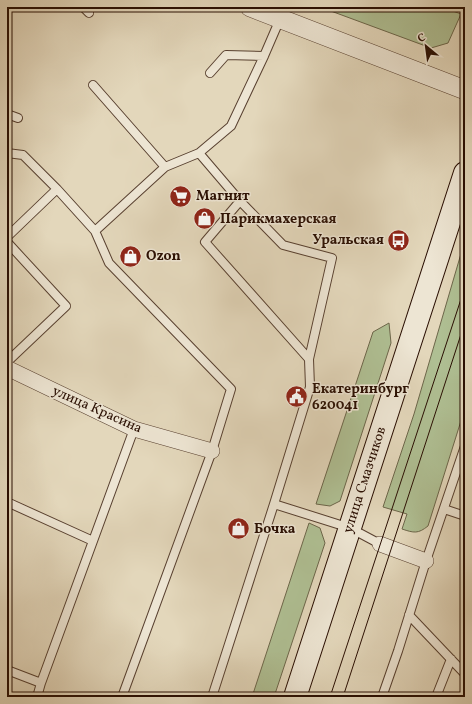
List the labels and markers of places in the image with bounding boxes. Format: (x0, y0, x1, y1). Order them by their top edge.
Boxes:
supermarket icon: Магнит (168, 183, 194, 209)
place label: Магнит (196, 187, 250, 206)
shop icon: Парикмахерская (191, 206, 217, 232)
place label: Парикмахерская (220, 210, 337, 229)
bus stop icon: Уральская (386, 227, 412, 253)
place label: Уральская (312, 231, 384, 250)
shop icon: Ozon (118, 243, 144, 269)
place label: Ozon (146, 247, 181, 266)
place label: Екатеринбург 620041 (312, 380, 409, 415)
public building icon: Екатеринбург 620041 (283, 384, 309, 410)
shop icon: Бочка (226, 516, 252, 542)
place label: Бочка (254, 520, 296, 539)

